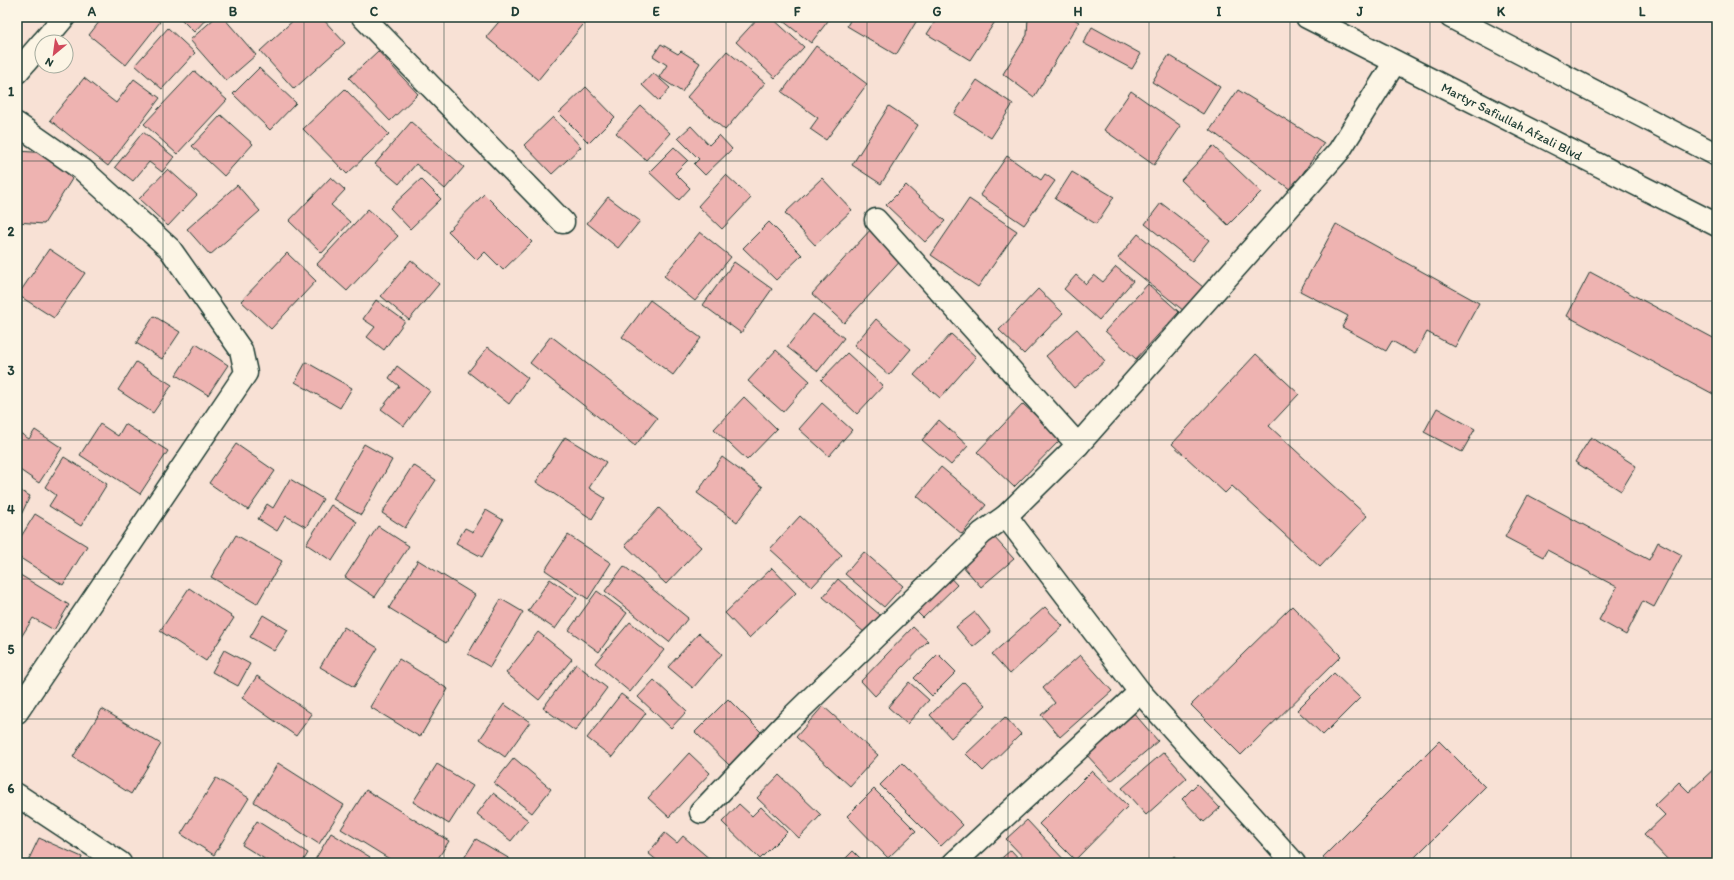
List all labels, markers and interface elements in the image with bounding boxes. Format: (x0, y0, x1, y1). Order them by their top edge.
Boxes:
text: A (87, 4, 97, 19)
text: B (229, 4, 238, 19)
text: C (370, 4, 379, 19)
text: D (511, 4, 520, 19)
text: E (652, 4, 660, 19)
text: F (794, 4, 801, 19)
text: G (933, 4, 942, 19)
text: H (1074, 4, 1083, 19)
text: I (1217, 4, 1222, 19)
text: J (1356, 4, 1364, 19)
text: K (1497, 4, 1506, 19)
text: L (1639, 4, 1646, 19)
north arrow (34, 34, 74, 74)
text: N (43, 55, 56, 70)
street label: Martyr Safiullah Afzali Blvd (1439, 79, 1585, 163)
text: 1 (8, 84, 14, 99)
text: 2 (8, 224, 15, 239)
text: 3 (7, 363, 15, 378)
text: 4 (7, 502, 15, 517)
text: 5 (8, 642, 15, 657)
text: 6 (8, 781, 15, 796)

